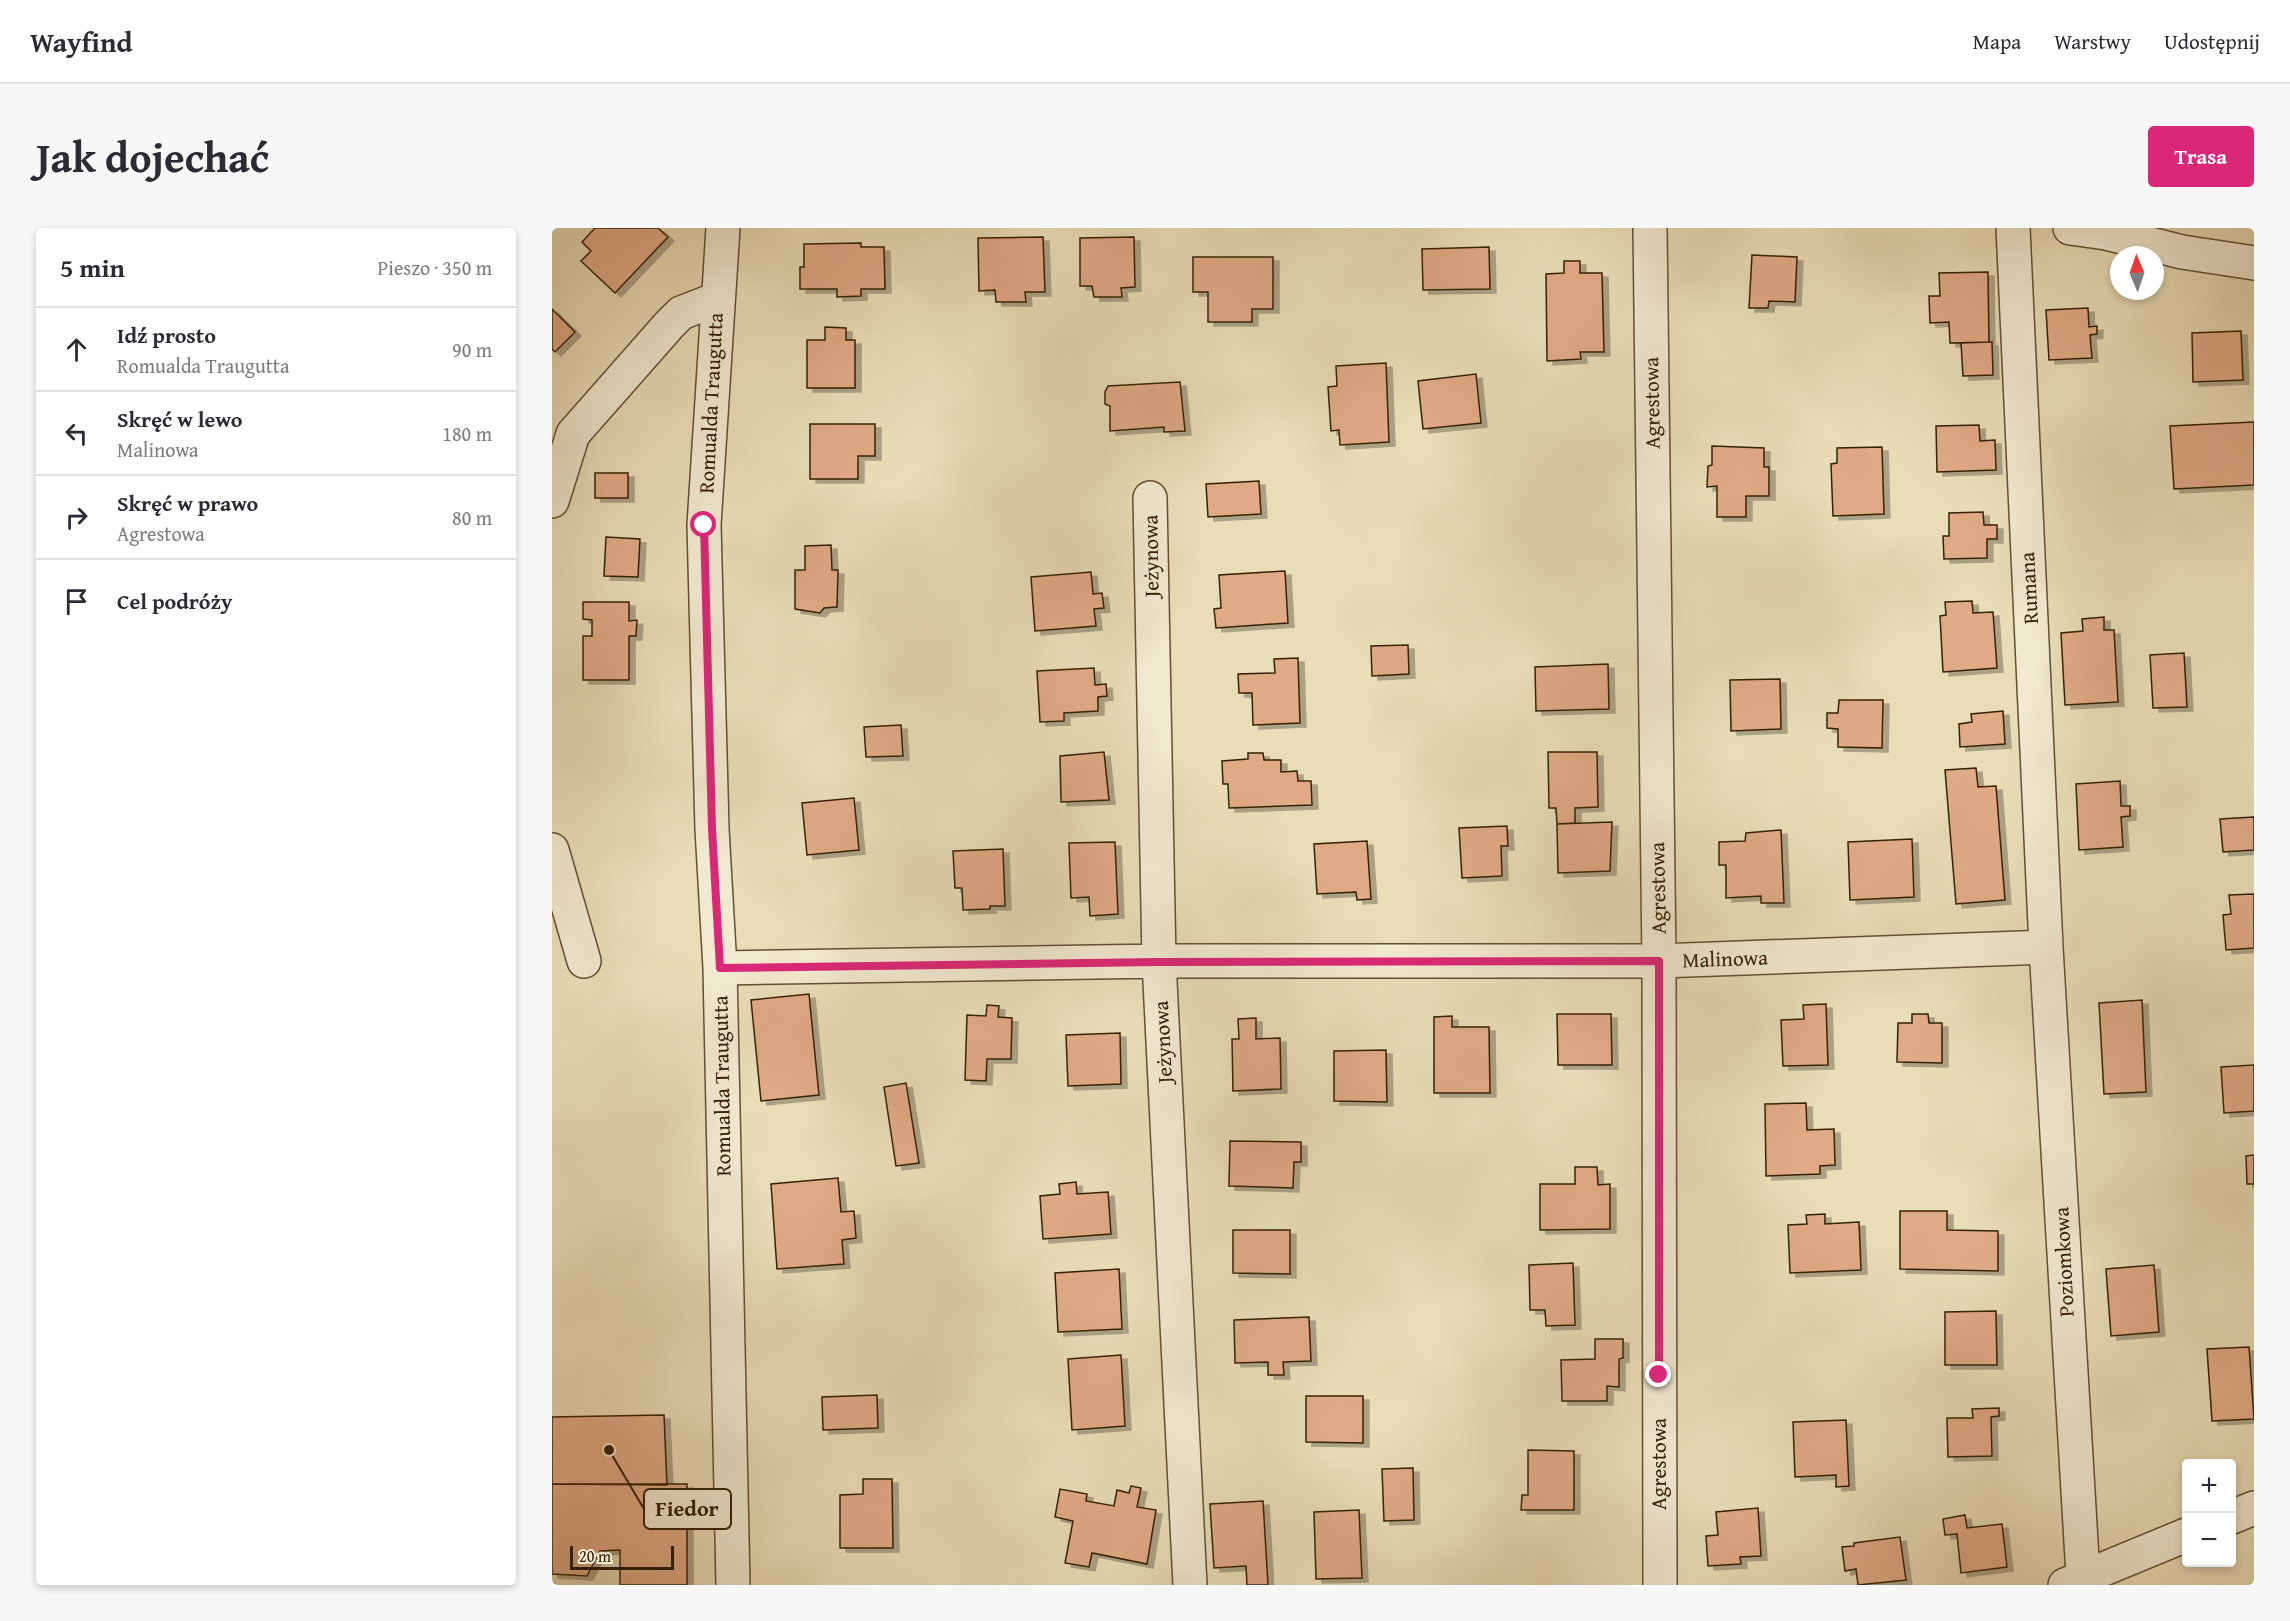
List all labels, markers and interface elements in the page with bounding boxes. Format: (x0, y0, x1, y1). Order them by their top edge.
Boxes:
text: Wayfind (30, 21, 132, 62)
text: Mapa (1973, 26, 2021, 57)
text: Warstwy (2054, 26, 2131, 57)
text: Udostępnij (2164, 26, 2260, 57)
text: Jak dojechać (36, 126, 269, 187)
button: Trasa (2148, 126, 2254, 187)
north arrow (2110, 246, 2164, 300)
text: 5 min (60, 248, 125, 287)
text: Pieszo · 350 m (378, 253, 492, 282)
street label: Romualda Traugutta (690, 312, 731, 494)
text: Idź prosto (117, 319, 216, 351)
icon: ahead (60, 333, 93, 366)
text: 90 m (452, 335, 492, 364)
text: Romualda Traugutta (117, 351, 289, 380)
street label: Agrestowa (1635, 357, 1668, 449)
text: Skręć w lewo (117, 403, 243, 435)
icon: left (60, 417, 93, 450)
text: 180 m (442, 419, 492, 448)
text: Malinowa (117, 435, 199, 464)
text: Skręć w prawo (117, 487, 258, 519)
icon: right (60, 501, 93, 534)
text: 80 m (452, 503, 492, 532)
route start (690, 511, 716, 537)
street label: Jeżynowa (1134, 514, 1167, 601)
text: Agrestowa (117, 519, 205, 548)
street label: Rumana (2011, 551, 2046, 625)
icon: arrive (60, 585, 93, 618)
text: Cel podróży (117, 585, 232, 617)
street label: Agrestowa (1641, 842, 1674, 934)
street label: Malinowa (1682, 942, 1768, 975)
street label: Romualda Traugutta (704, 995, 739, 1177)
street label: Jeżynowa (1145, 1000, 1180, 1087)
street label: Poziomkowa (2045, 1206, 2082, 1318)
route end (1645, 1361, 1671, 1387)
street label: Agrestowa (1643, 1418, 1674, 1510)
map controls (2182, 1459, 2236, 1567)
button: + (2182, 1459, 2236, 1513)
callout: Fiedor (644, 1489, 731, 1529)
text: Fiedor (655, 1492, 719, 1524)
button: − (2182, 1513, 2236, 1567)
scale bar (570, 1543, 674, 1570)
text: 20 m (579, 1544, 611, 1568)

